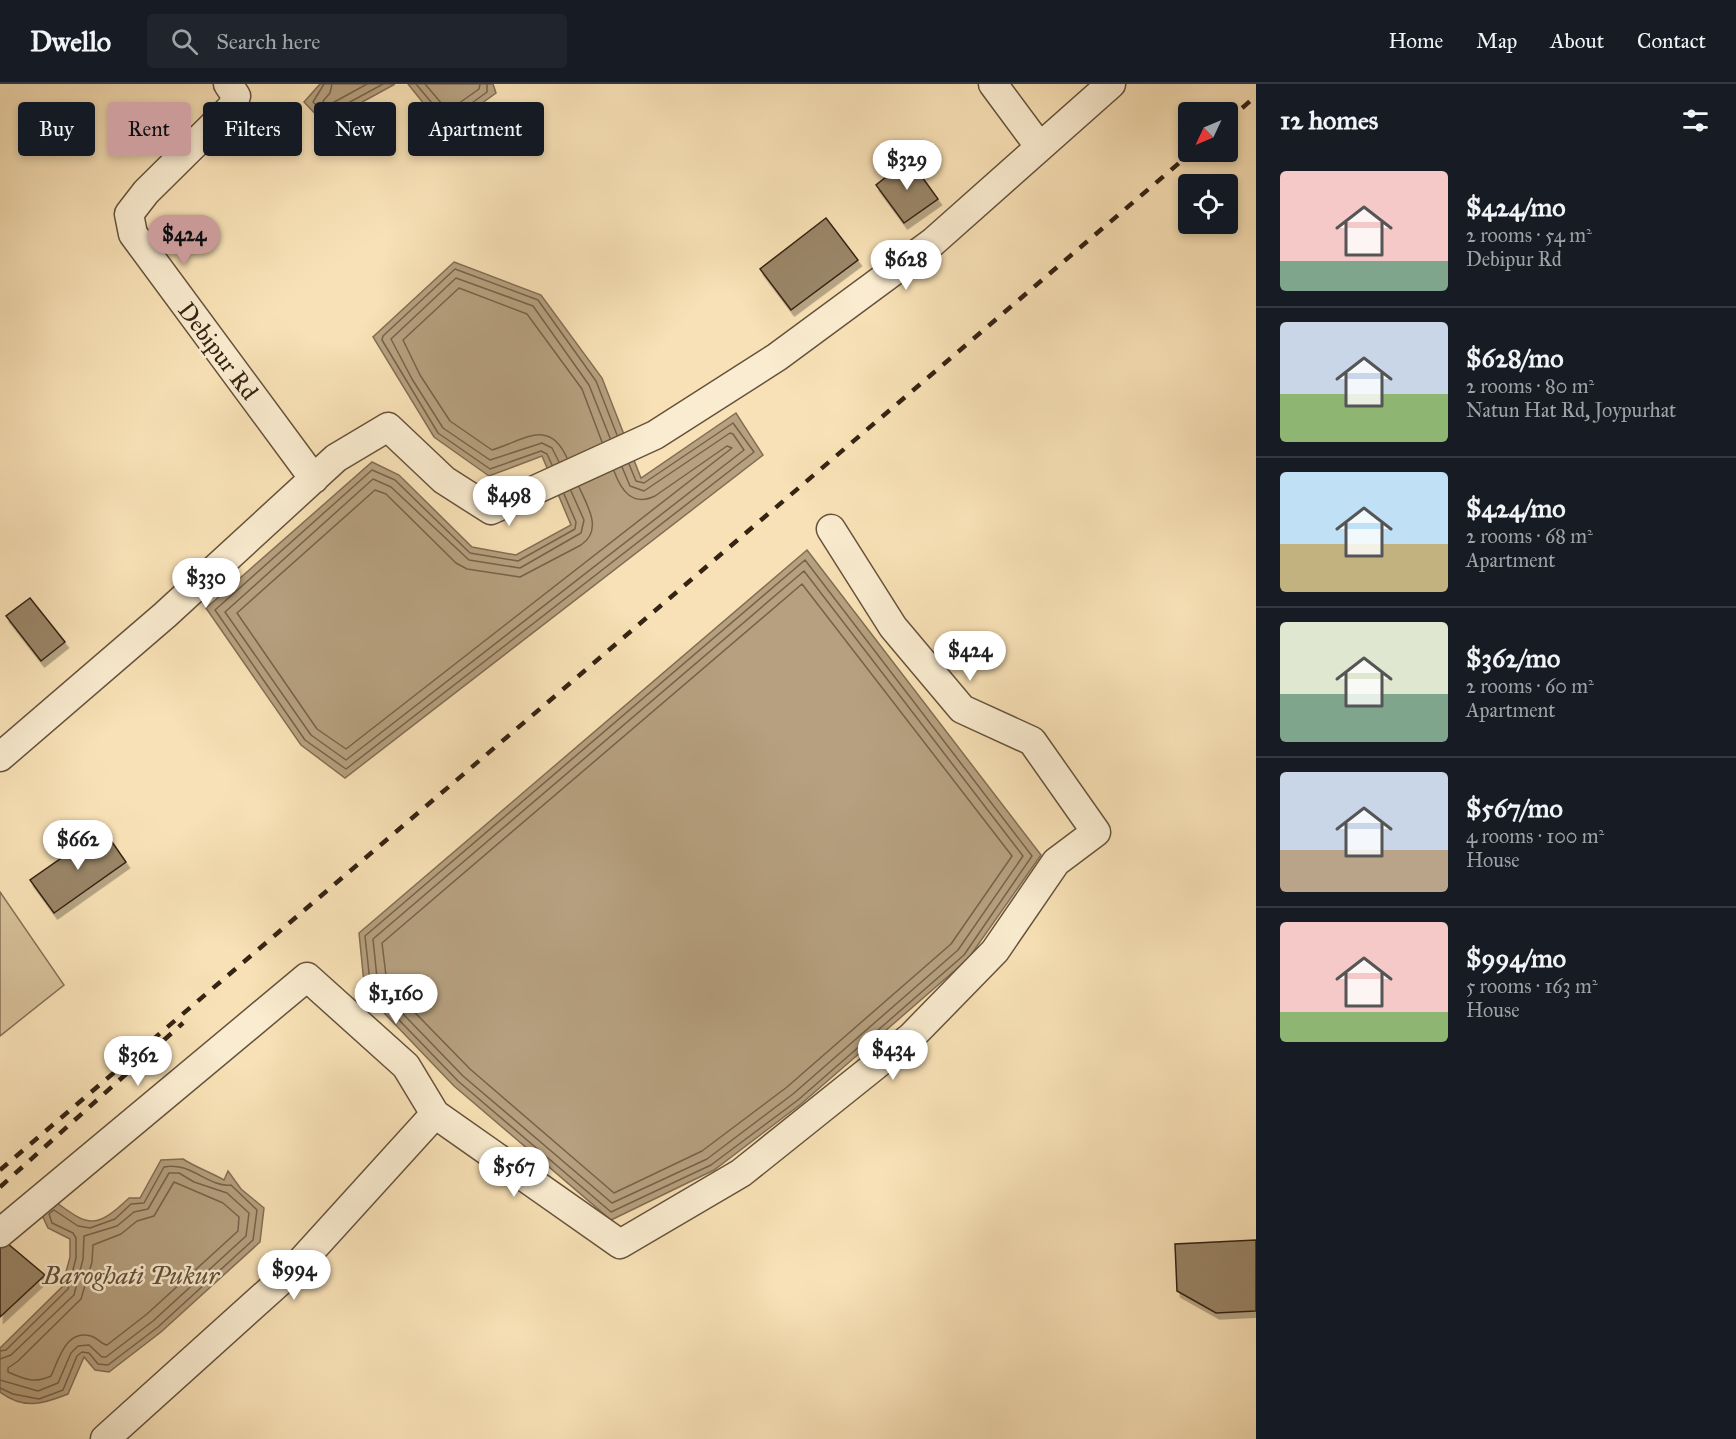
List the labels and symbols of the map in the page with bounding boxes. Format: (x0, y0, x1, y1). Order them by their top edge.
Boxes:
north arrow (1178, 102, 1238, 162)
pin: $329 (871, 140, 943, 191)
pin: $424 (148, 215, 220, 266)
pin: $628 (870, 240, 942, 291)
street label: Debipur Rd (171, 296, 265, 406)
pin: $498 (473, 476, 545, 527)
pin: $330 (170, 558, 242, 609)
pin: $424 (934, 631, 1006, 682)
pin: $662 (42, 820, 114, 871)
pin: $1,160 (347, 974, 445, 1025)
pin: $434 (857, 1030, 929, 1081)
pin: $362 (102, 1036, 174, 1087)
pin: $567 (478, 1147, 550, 1198)
pin: $994 (258, 1250, 330, 1301)
water label: Baroghati Pukur (42, 1259, 220, 1291)

